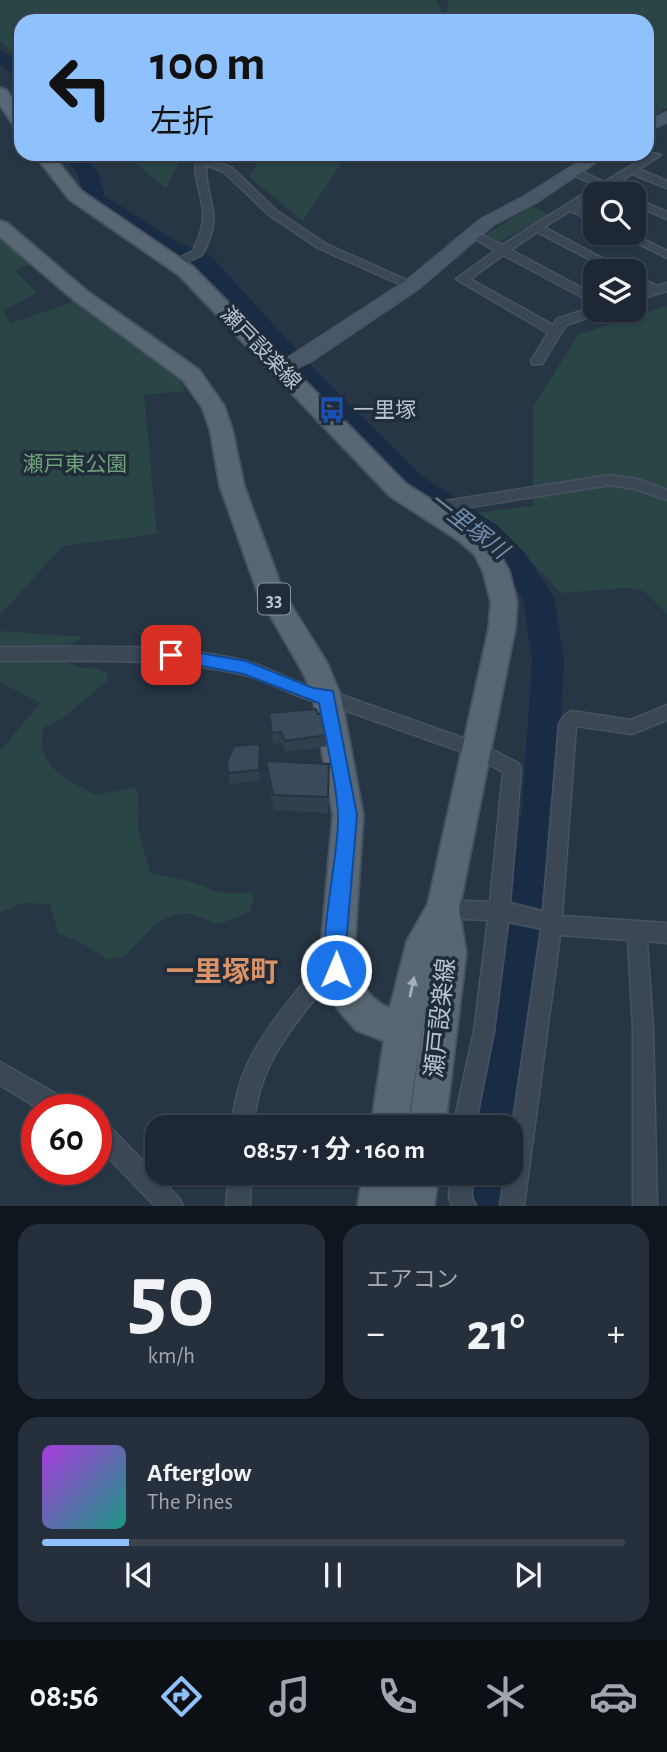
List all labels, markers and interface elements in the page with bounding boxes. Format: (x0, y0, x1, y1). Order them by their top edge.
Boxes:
text: 100 m (150, 40, 266, 89)
icon: left (35, 42, 126, 133)
text: 左折 (150, 106, 214, 138)
map controls (583, 182, 646, 322)
button: search (583, 182, 646, 245)
button: layers (583, 259, 646, 322)
street label: 瀬戸設楽線 (217, 303, 305, 393)
bus stop icon: 一里塚 (317, 395, 347, 425)
place label: 一里塚 (353, 399, 416, 421)
park label: 瀬戸東公園 (23, 453, 128, 475)
water label: 一里塚川 (425, 487, 515, 565)
road number: 33 (258, 584, 290, 614)
pin (141, 625, 201, 685)
icon: arrive (152, 636, 190, 674)
position arrow (299, 933, 373, 1007)
district label: 一里塚町 (166, 957, 278, 987)
street label: 瀬戸設楽線 (421, 957, 459, 1079)
one-way arrow (406, 976, 417, 998)
speed limit sign: 60 (21, 1094, 112, 1185)
text: 08:57 · 1 分 · 160 m (243, 1137, 425, 1163)
text: 50 (128, 1252, 215, 1343)
text: エアコン (367, 1269, 459, 1292)
text: 21° (467, 1307, 525, 1359)
text: − (367, 1315, 385, 1353)
text: + (607, 1315, 625, 1353)
text: km/h (148, 1345, 195, 1368)
text: Afterglow (147, 1460, 251, 1486)
text: The Pines (147, 1491, 233, 1514)
icon: previous (120, 1556, 158, 1594)
icon: pause (314, 1556, 352, 1594)
icon: next (509, 1556, 547, 1594)
icon: directions (157, 1672, 206, 1721)
icon: music (265, 1672, 314, 1721)
icon: phone (373, 1672, 422, 1721)
icon: climate (481, 1672, 530, 1721)
icon: car (589, 1672, 638, 1721)
text: 08:56 (29, 1680, 98, 1712)

